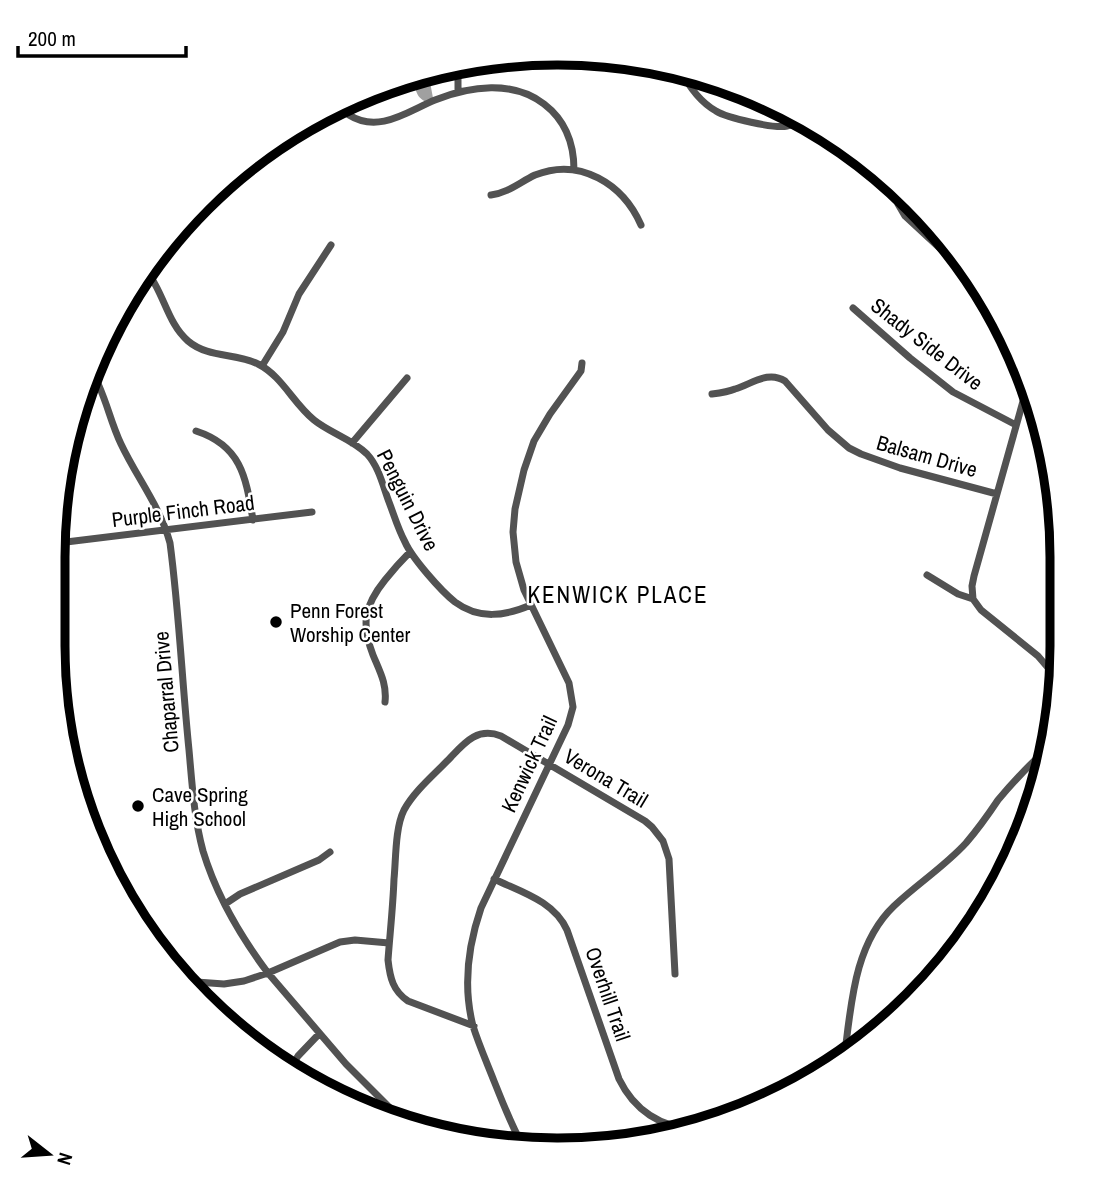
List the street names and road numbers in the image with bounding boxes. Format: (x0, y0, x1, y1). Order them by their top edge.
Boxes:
street label: Shady Side Drive (865, 291, 989, 397)
street label: Balsam Drive (873, 428, 981, 484)
street label: Penguin Drive (370, 444, 446, 556)
street label: Purple Finch Road (110, 488, 256, 534)
street label: Chaparral Drive (146, 630, 186, 754)
street label: Kenwick Trail (494, 711, 564, 817)
street label: Verona Trail (559, 742, 653, 814)
street label: Overhill Trail (578, 943, 638, 1045)

